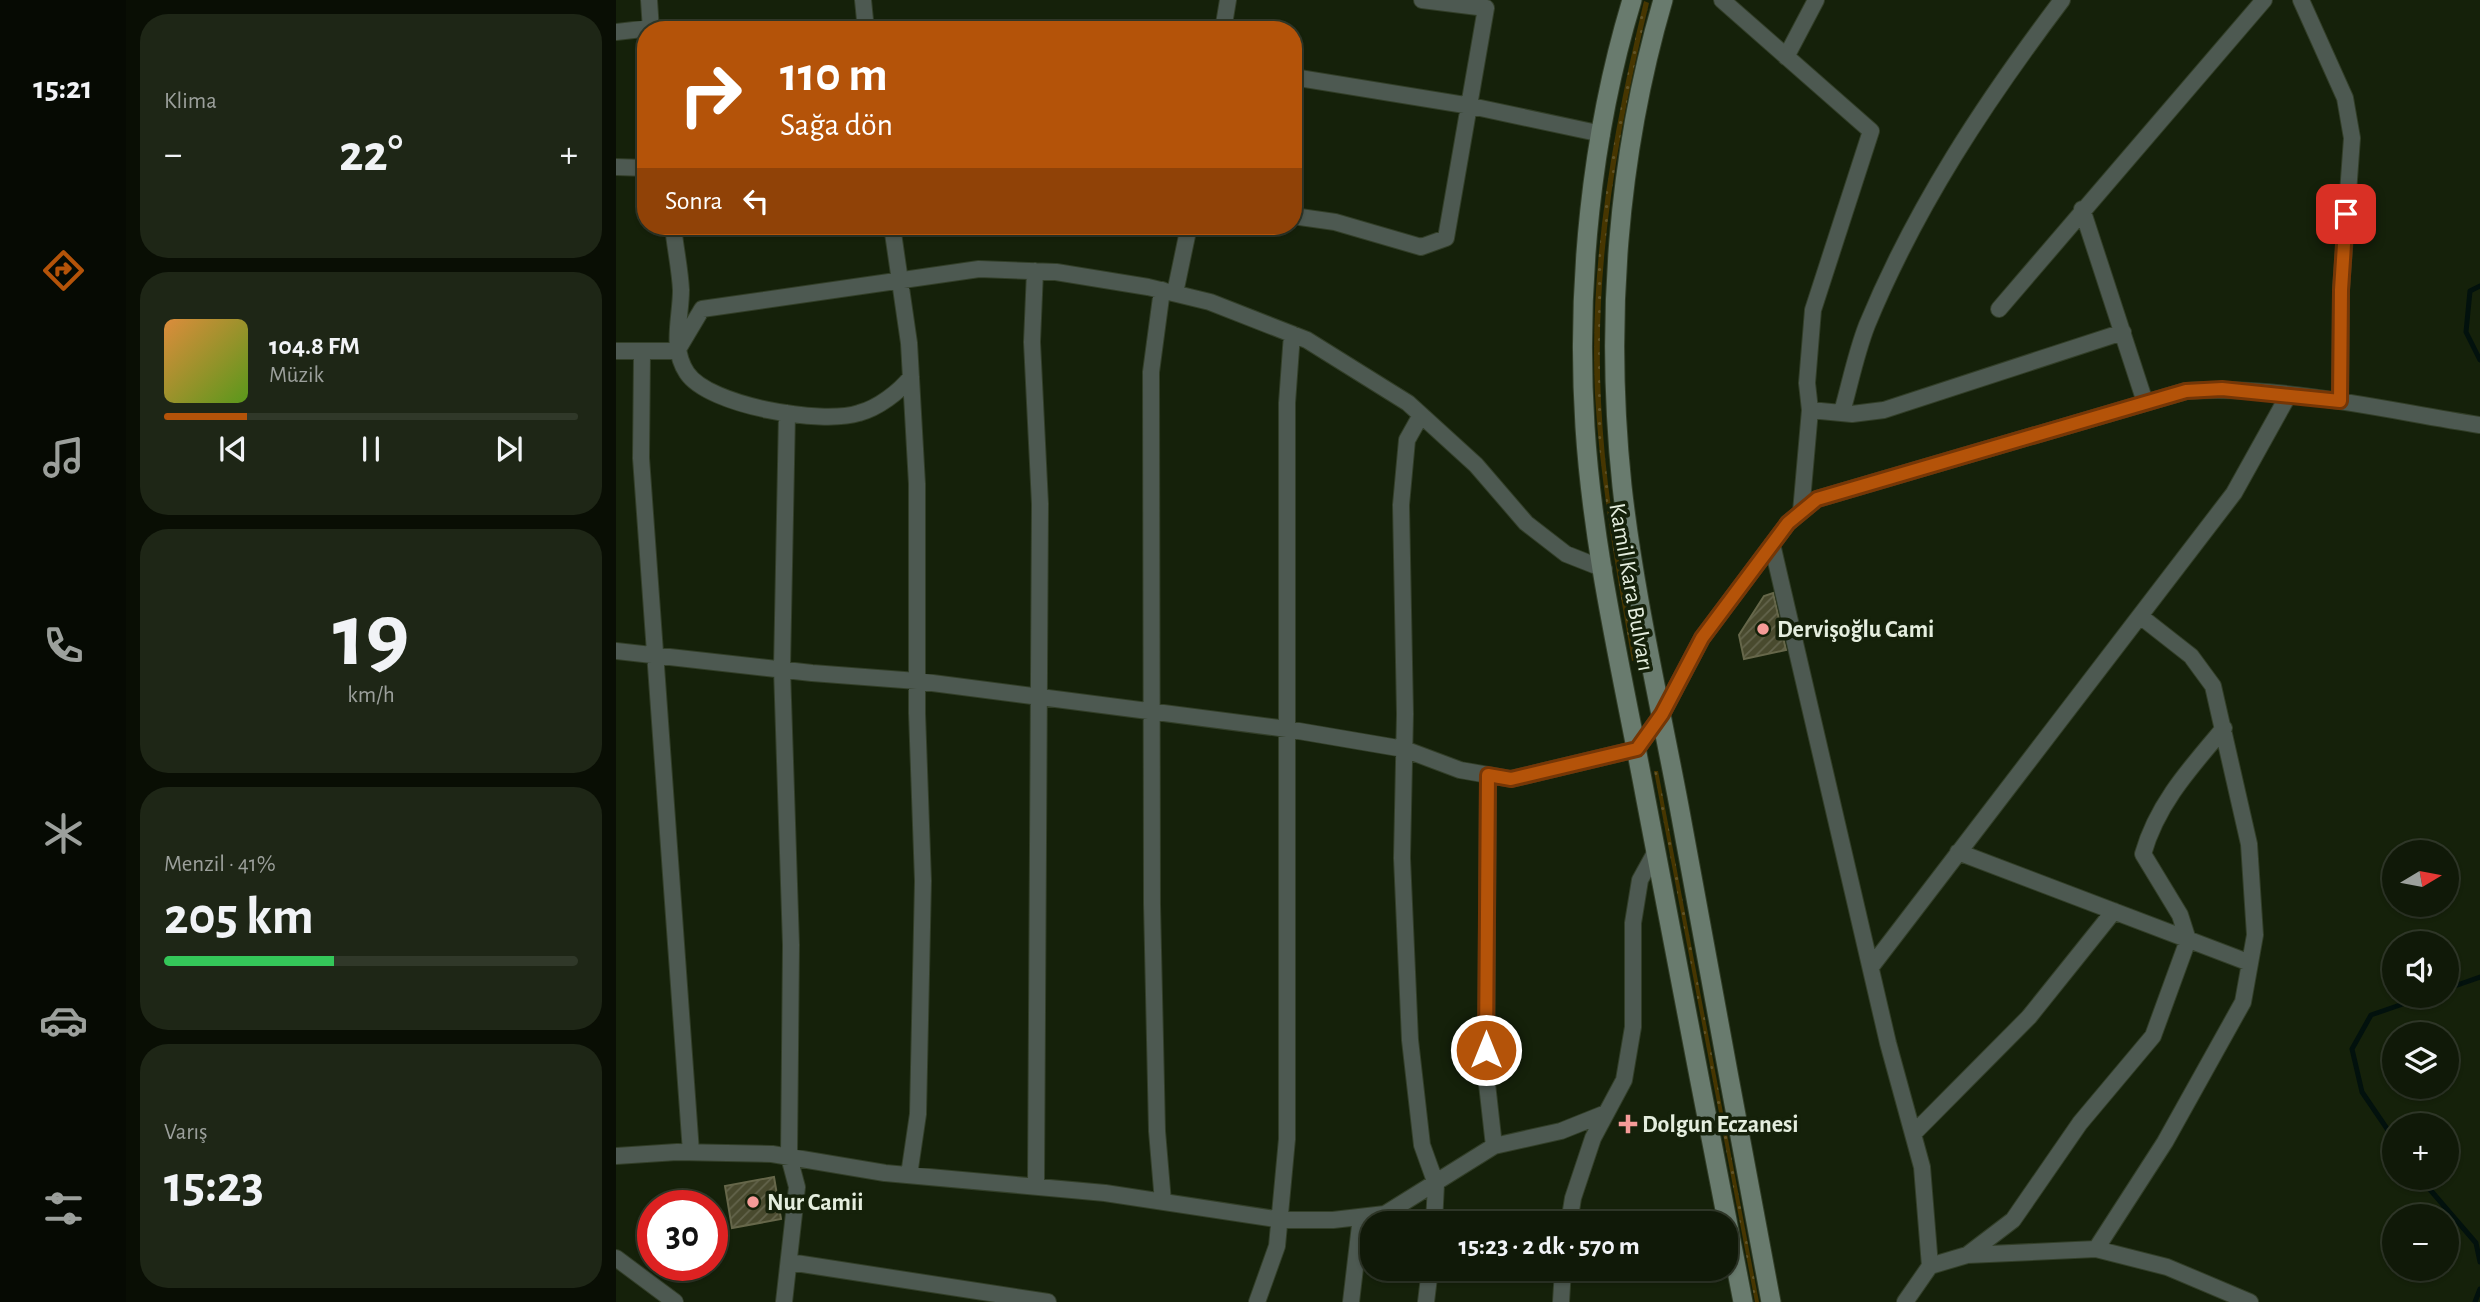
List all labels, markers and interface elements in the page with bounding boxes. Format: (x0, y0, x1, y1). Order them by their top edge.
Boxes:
icon: right (665, 49, 756, 140)
text: 110 m (780, 51, 888, 100)
text: 15:21 (33, 72, 93, 104)
text: Klima (164, 90, 217, 113)
text: Sağa dön (780, 109, 893, 141)
text: 22° (339, 128, 403, 180)
text: − (164, 136, 182, 174)
text: + (560, 136, 578, 174)
icon: left (737, 182, 775, 220)
pin (2316, 184, 2376, 244)
text: Sonra (665, 188, 723, 214)
icon: arrive (2327, 195, 2365, 233)
icon: directions (39, 246, 88, 295)
text: 104.8 FM (269, 333, 360, 359)
text: Müzik (269, 364, 324, 387)
icon: previous (214, 430, 252, 468)
icon: pause (352, 430, 390, 468)
icon: next (490, 430, 528, 468)
icon: music (39, 433, 88, 482)
street label: Kamil Kara Bulvarı (1604, 501, 1658, 673)
text: 19 (333, 591, 409, 682)
place label: Dervişoğlu Cami (1777, 618, 1934, 642)
icon: phone (39, 621, 88, 670)
marker: Dervişoğlu Cami (1755, 621, 1771, 637)
text: km/h (347, 684, 395, 707)
icon: climate (39, 809, 88, 858)
north arrow (2382, 840, 2459, 917)
map controls (2382, 840, 2459, 1281)
text: Menzil · 41% (164, 853, 276, 876)
text: 205 km (164, 891, 314, 943)
button: sound (2382, 931, 2459, 1008)
icon: car (39, 996, 88, 1045)
position arrow (1449, 1013, 1523, 1087)
button: layers (2382, 1022, 2459, 1099)
place label: Dolgun Eczanesi (1642, 1113, 1799, 1137)
button: + (2382, 1113, 2459, 1190)
marker: Dolgun Eczanesi (1620, 1116, 1636, 1132)
text: Varış (164, 1121, 208, 1144)
text: 15:23 (164, 1159, 264, 1211)
icon: filters (39, 1184, 88, 1233)
speed limit sign: 30 (637, 1190, 728, 1281)
place label: Nur Camii (767, 1191, 864, 1215)
marker: Nur Camii (745, 1194, 761, 1210)
button: − (2382, 1204, 2459, 1281)
text: 15:23 · 2 dk · 570 m (1458, 1233, 1640, 1259)

